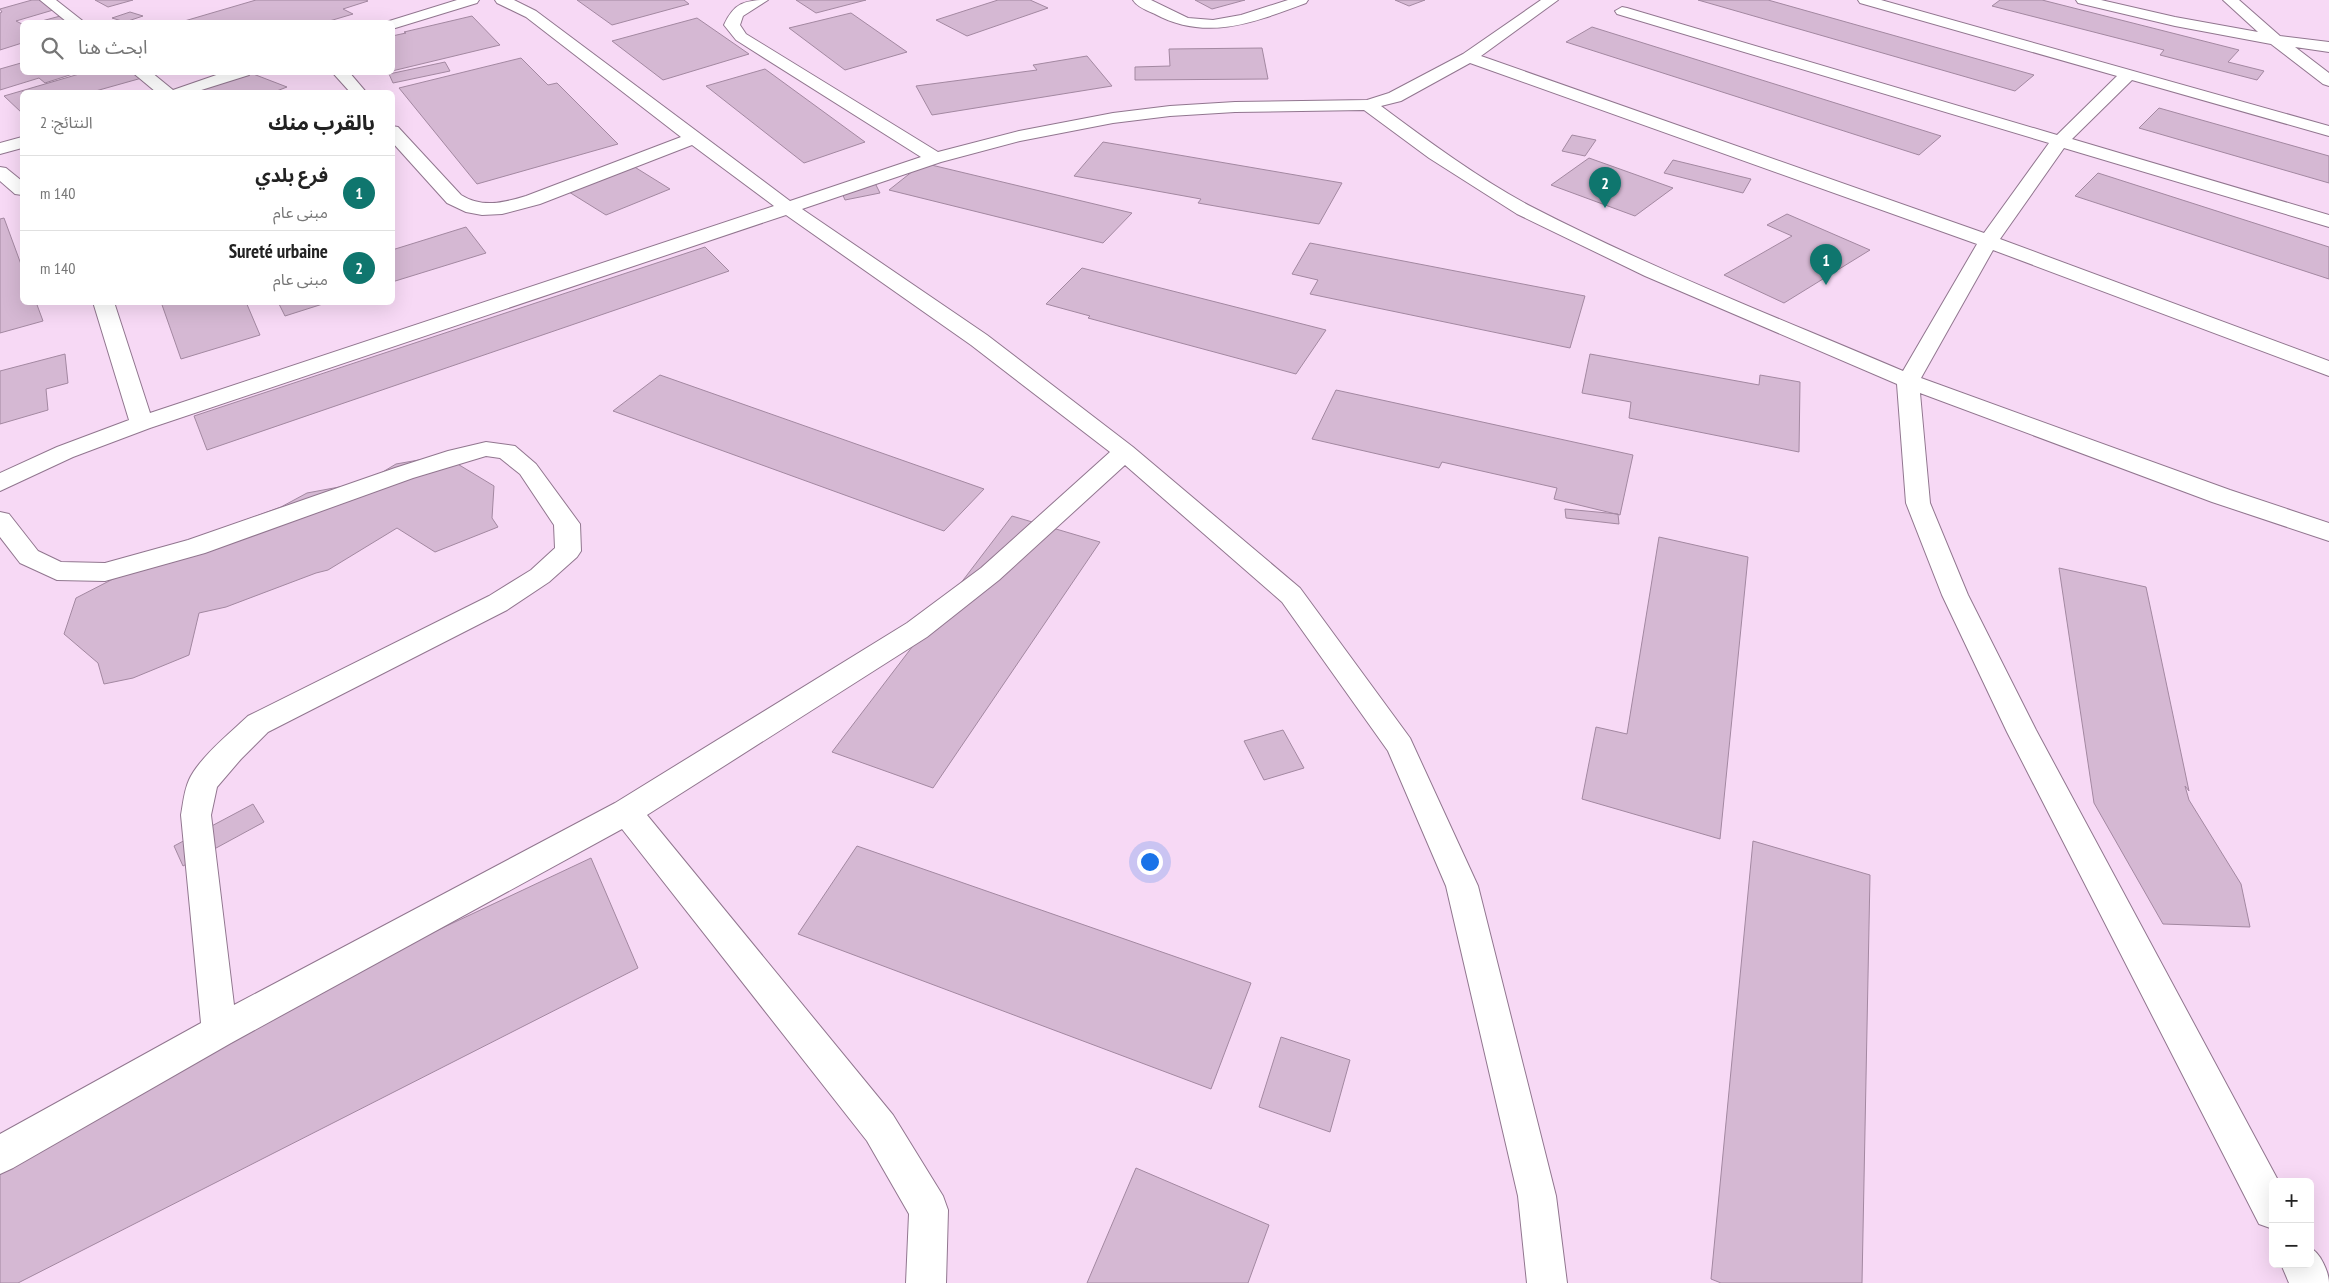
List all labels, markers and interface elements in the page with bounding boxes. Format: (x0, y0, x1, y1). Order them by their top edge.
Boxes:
search box (20, 20, 395, 75)
icon: search (38, 34, 66, 62)
text: ابحث هنا (78, 35, 147, 59)
text: بالقرب منك (268, 109, 375, 136)
text: النتائج: 2 (40, 112, 93, 132)
text: فرع بلدي (255, 163, 328, 187)
pin: 2 (1589, 167, 1621, 208)
text: 140 m (40, 183, 75, 203)
text: 1 (355, 183, 363, 203)
text: مبنى عام (273, 202, 328, 222)
text: Sureté urbaine (229, 239, 328, 263)
pin: 1 (1810, 244, 1842, 285)
text: 140 m (40, 258, 75, 278)
text: 2 (355, 258, 363, 278)
text: مبنى عام (273, 269, 328, 289)
your location (1137, 849, 1163, 875)
map controls (2269, 1178, 2314, 1268)
button: + (2269, 1178, 2314, 1223)
button: − (2269, 1223, 2314, 1268)

